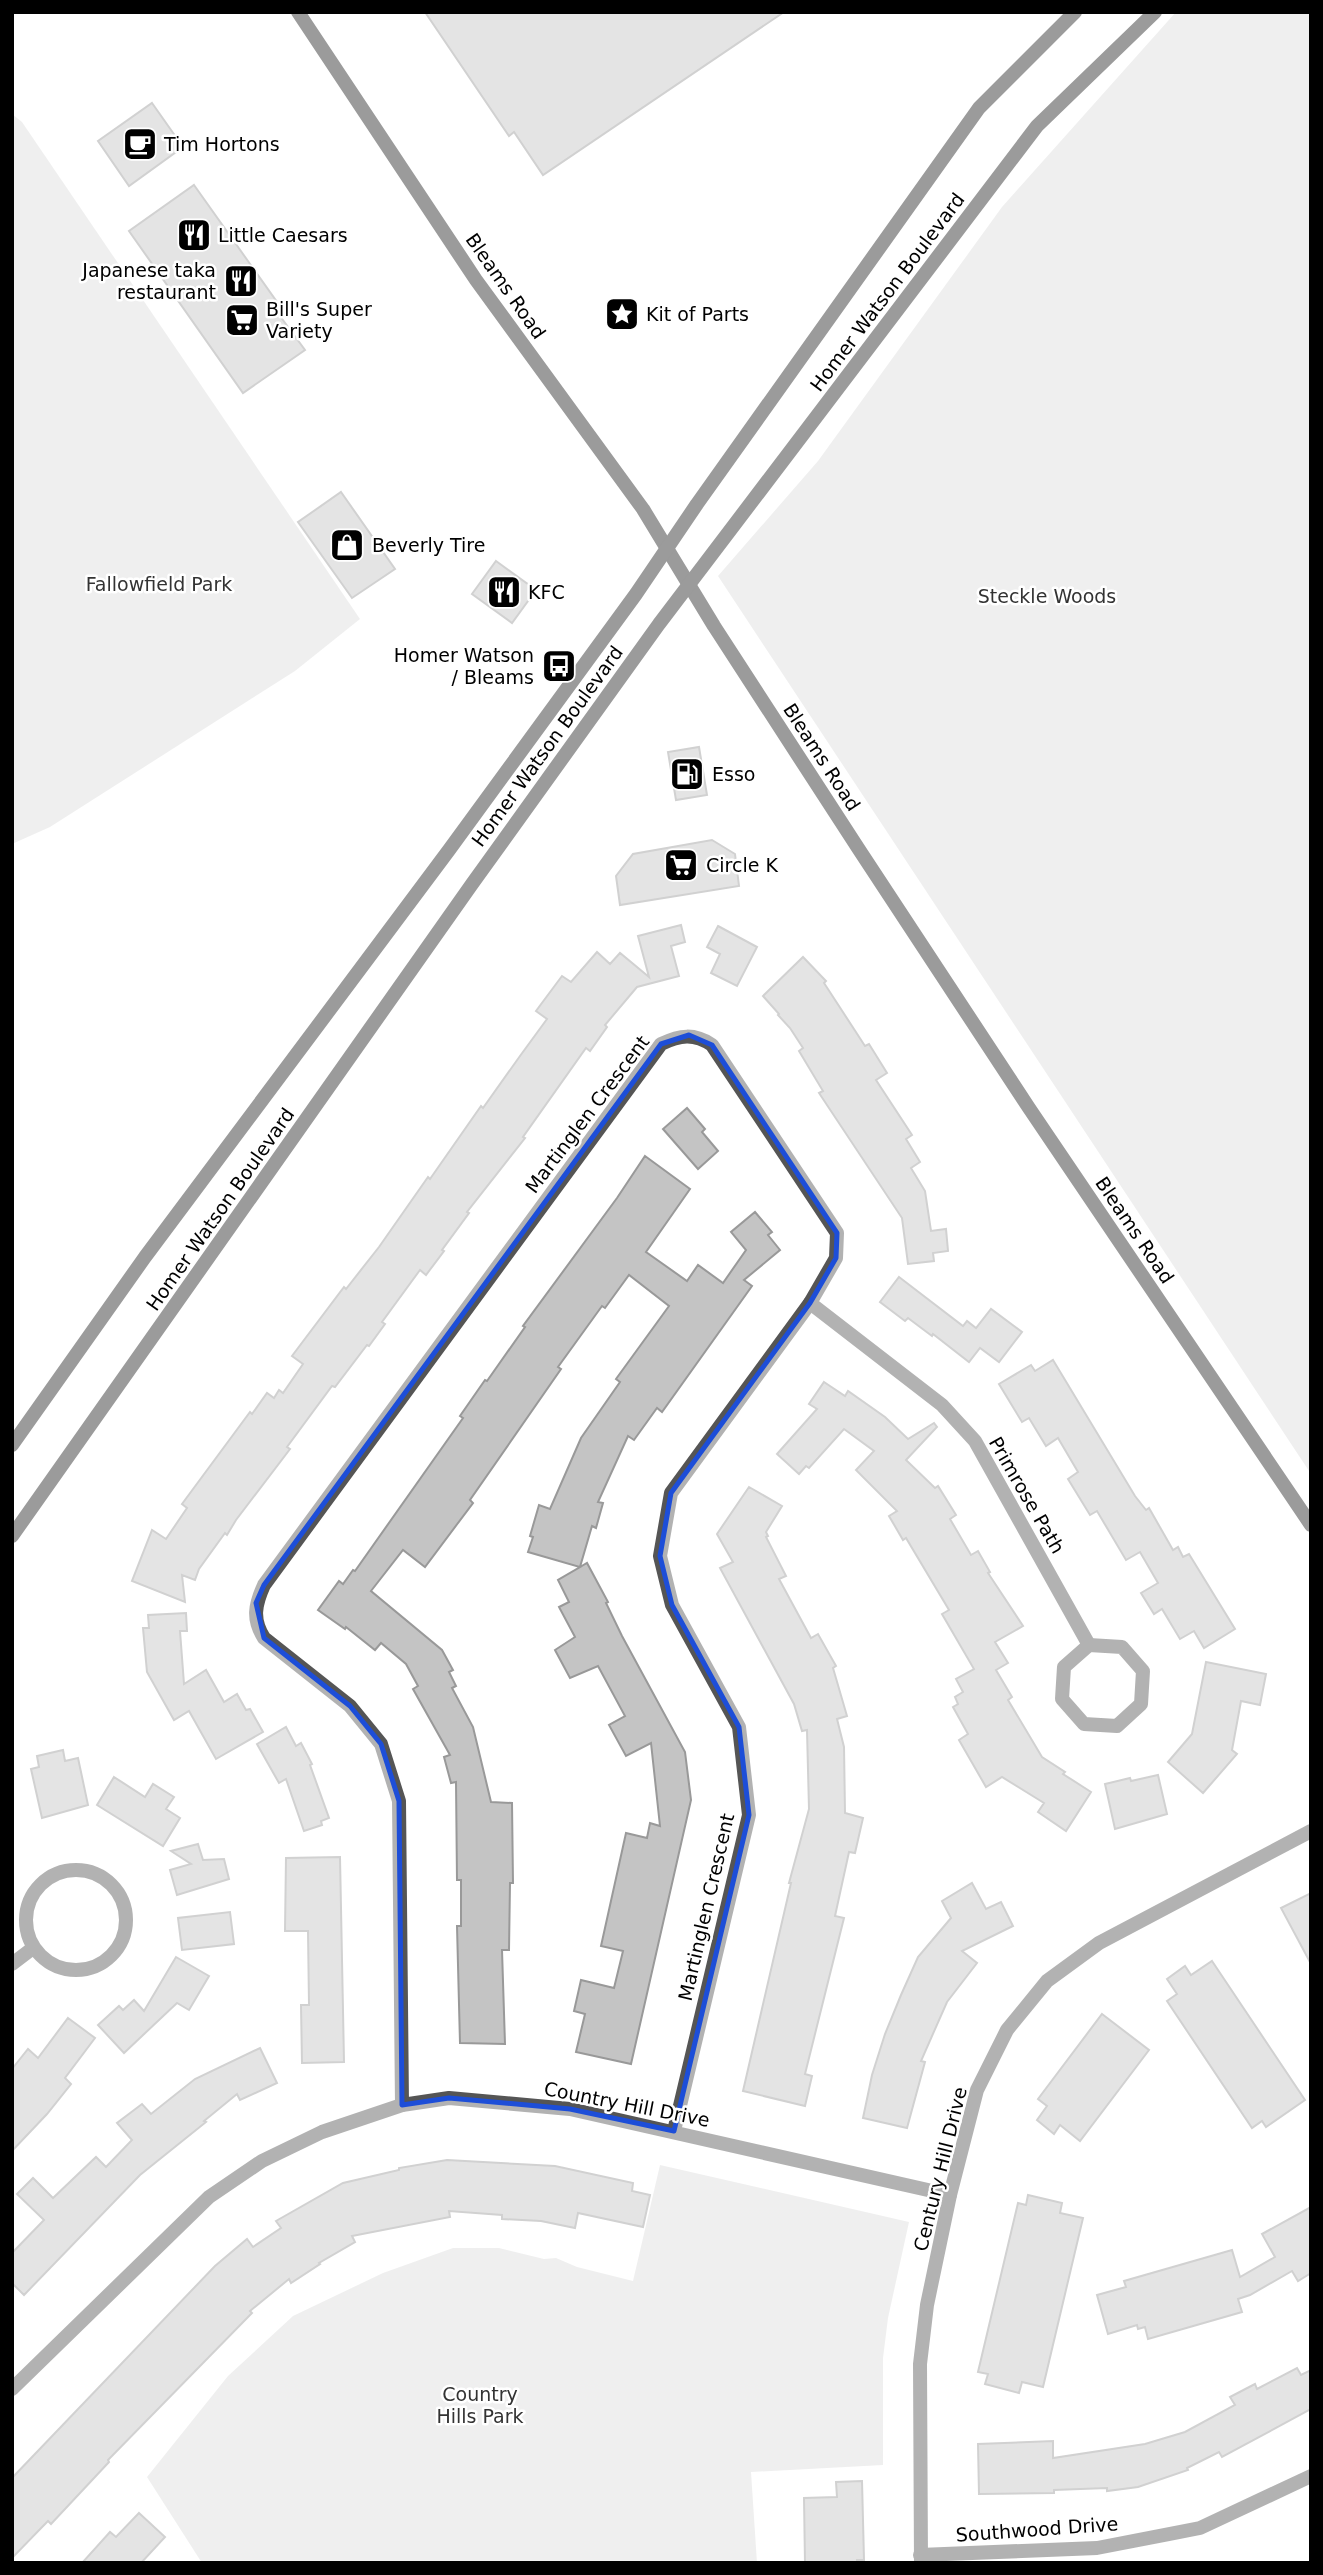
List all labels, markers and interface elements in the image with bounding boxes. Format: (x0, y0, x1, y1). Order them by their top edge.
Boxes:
cafe icon: Tim Hortons (121, 125, 159, 163)
place label: Tim Hortons (163, 133, 280, 155)
street label: Homer Watson Boulevard (805, 189, 969, 395)
restaurant icon: Little Caesars (175, 216, 213, 254)
place label: Little Caesars (218, 224, 348, 246)
street label: Bleams Road (461, 229, 551, 343)
place label: Japanese taka restaurant (81, 259, 216, 303)
restaurant icon: Japanese taka restaurant (222, 262, 260, 300)
place icon: Kit of Parts (603, 295, 641, 333)
place label: Bill's Super Variety (266, 298, 372, 342)
supermarket icon: Bill's Super Variety (223, 301, 261, 339)
place label: Kit of Parts (646, 303, 749, 325)
shop icon: Beverly Tire (328, 526, 366, 564)
place label: Beverly Tire (372, 534, 485, 556)
park label: Fallowfield Park (86, 573, 232, 595)
restaurant icon: KFC (485, 573, 523, 611)
place label: KFC (528, 581, 565, 603)
park label: Steckle Woods (978, 585, 1116, 607)
street label: Homer Watson Boulevard (467, 642, 627, 850)
place label: Homer Watson / Bleams (394, 644, 534, 688)
bus stop icon: Homer Watson / Bleams (540, 647, 578, 685)
street label: Bleams Road (779, 699, 865, 815)
fuel station icon: Esso (668, 755, 706, 793)
place label: Esso (712, 763, 755, 785)
supermarket icon: Circle K (662, 846, 700, 884)
place label: Circle K (706, 854, 778, 876)
street label: Martinglen Crescent (521, 1031, 653, 1197)
street label: Homer Watson Boulevard (141, 1103, 299, 1315)
street label: Bleams Road (1091, 1173, 1179, 1287)
street label: Primrose Path (985, 1433, 1069, 1557)
street label: Martinglen Crescent (674, 1811, 738, 2003)
street label: Country Hill Drive (542, 2077, 712, 2131)
street label: Century Hill Drive (909, 2085, 971, 2253)
park label: Country Hills Park (436, 2383, 524, 2427)
street label: Southwood Drive (955, 2512, 1119, 2546)

